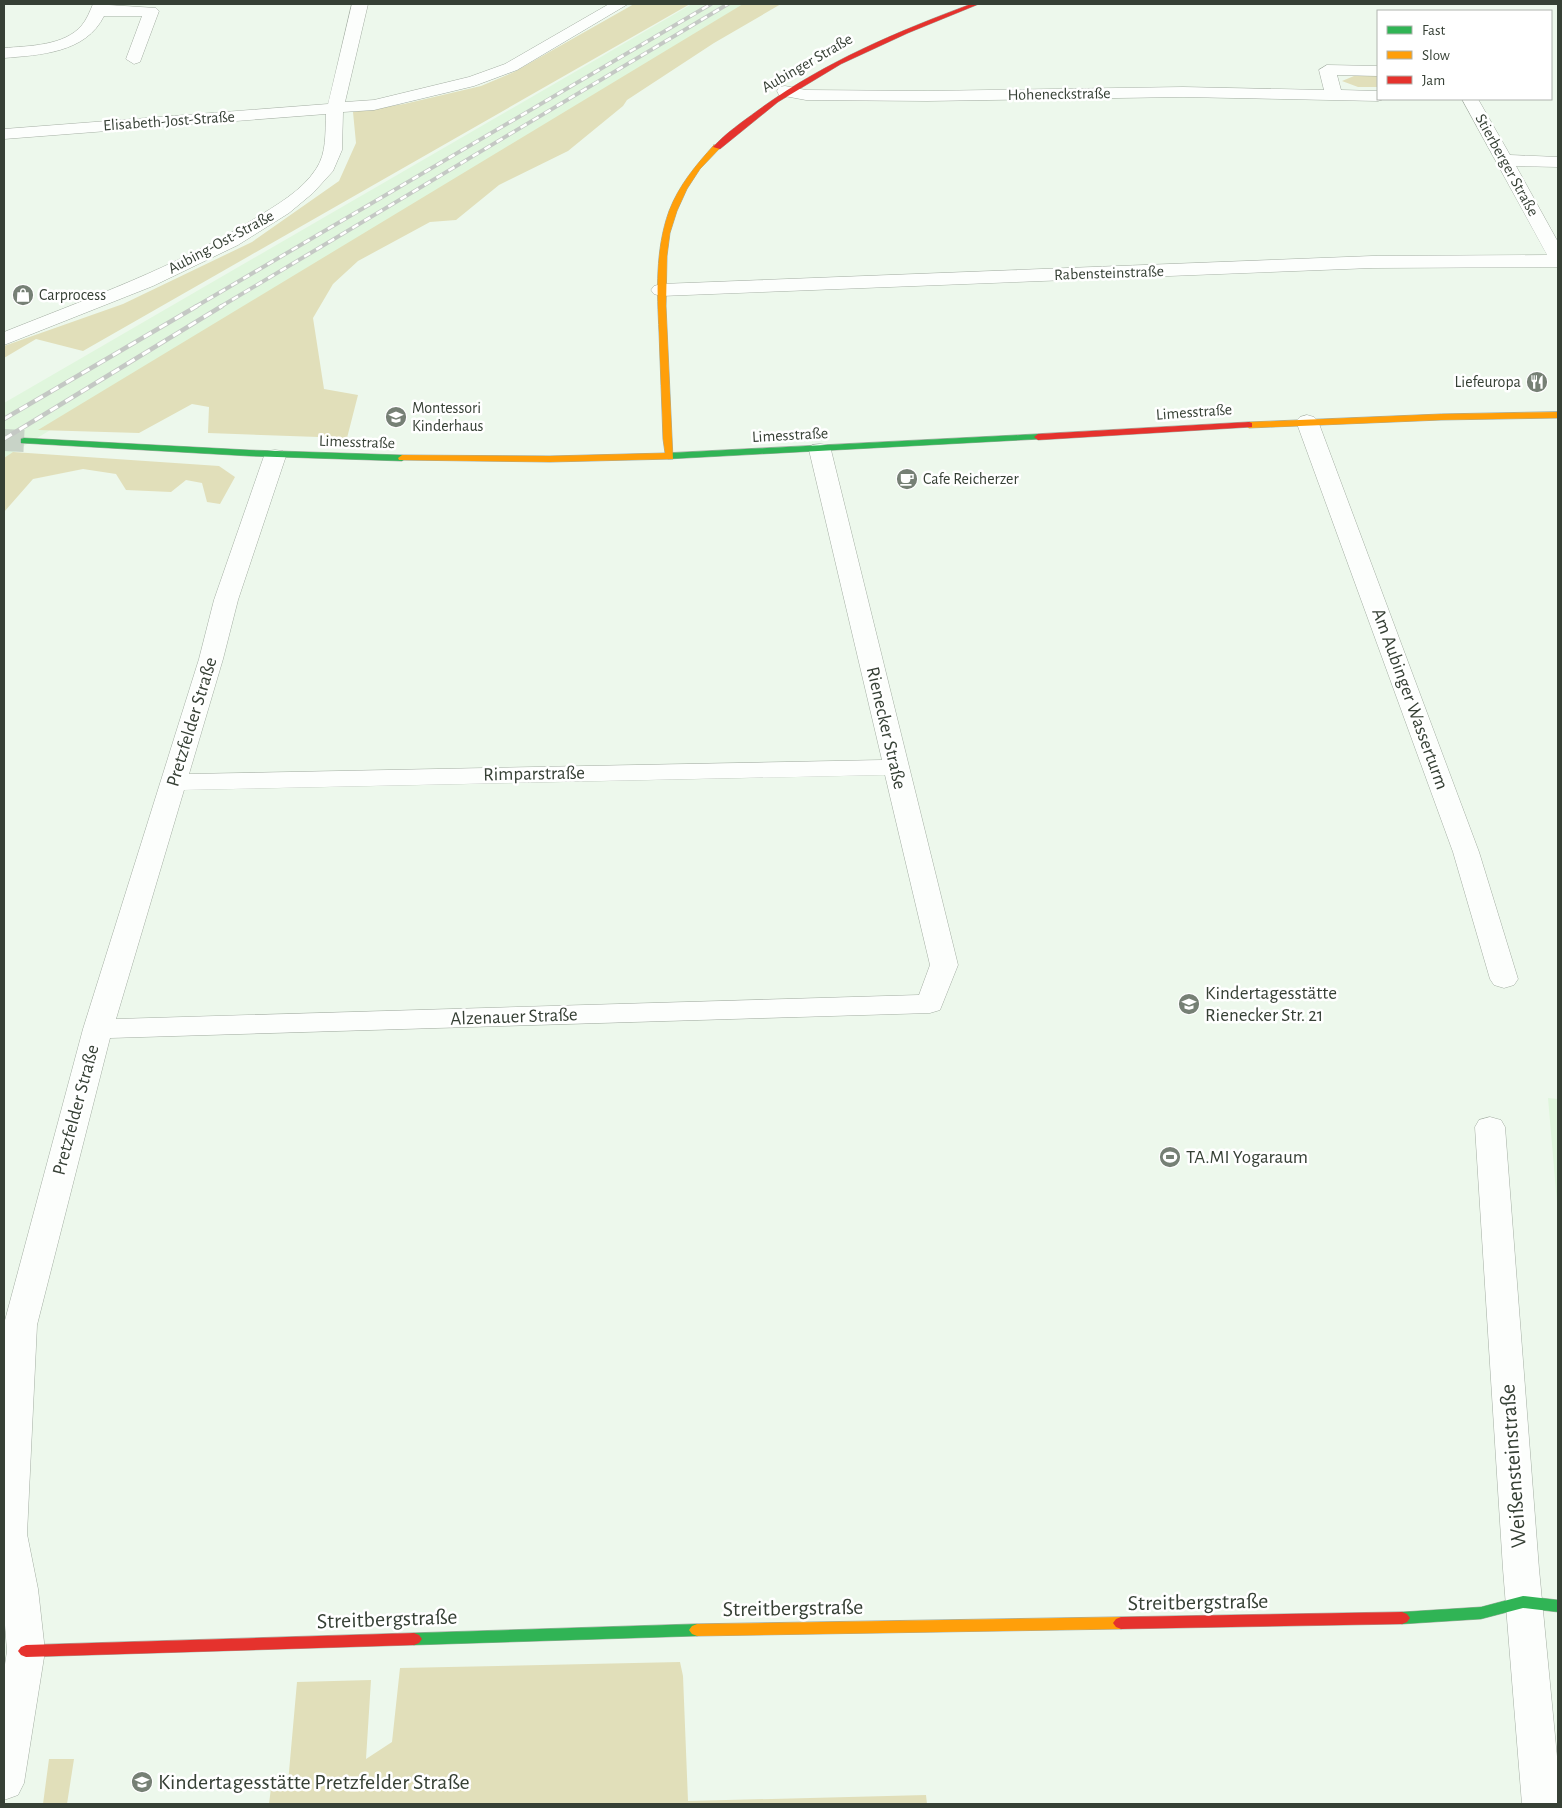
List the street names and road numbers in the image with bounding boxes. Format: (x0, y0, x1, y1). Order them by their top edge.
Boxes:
street label: Aubinger Straße (759, 31, 855, 95)
street label: Hoheneckstraße (1007, 85, 1111, 103)
street label: Elisabeth-Jost-Straße (103, 108, 235, 134)
street label: Stierberger Straße (1472, 111, 1542, 219)
street label: Aubing-Ost-Straße (165, 207, 277, 277)
street label: Rabensteinstraße (1054, 263, 1164, 283)
street label: Limesstraße (1155, 401, 1233, 423)
street label: Limesstraße (751, 425, 829, 445)
street label: Limesstraße (319, 433, 395, 451)
street label: Am Aubinger Wasserturm (1368, 606, 1452, 792)
street label: Pretzfelder Straße (163, 655, 221, 789)
street label: Rienecker Straße (863, 665, 909, 791)
street label: Rimparstraße (483, 764, 585, 784)
street label: Alzenauer Straße (450, 1005, 578, 1029)
street label: Pretzfelder Straße (49, 1043, 103, 1177)
street label: Weißensteinstraße (1496, 1383, 1530, 1549)
street label: Streitbergstraße (1127, 1590, 1269, 1614)
street label: Streitbergstraße (722, 1596, 864, 1620)
street label: Streitbergstraße (316, 1606, 458, 1632)

